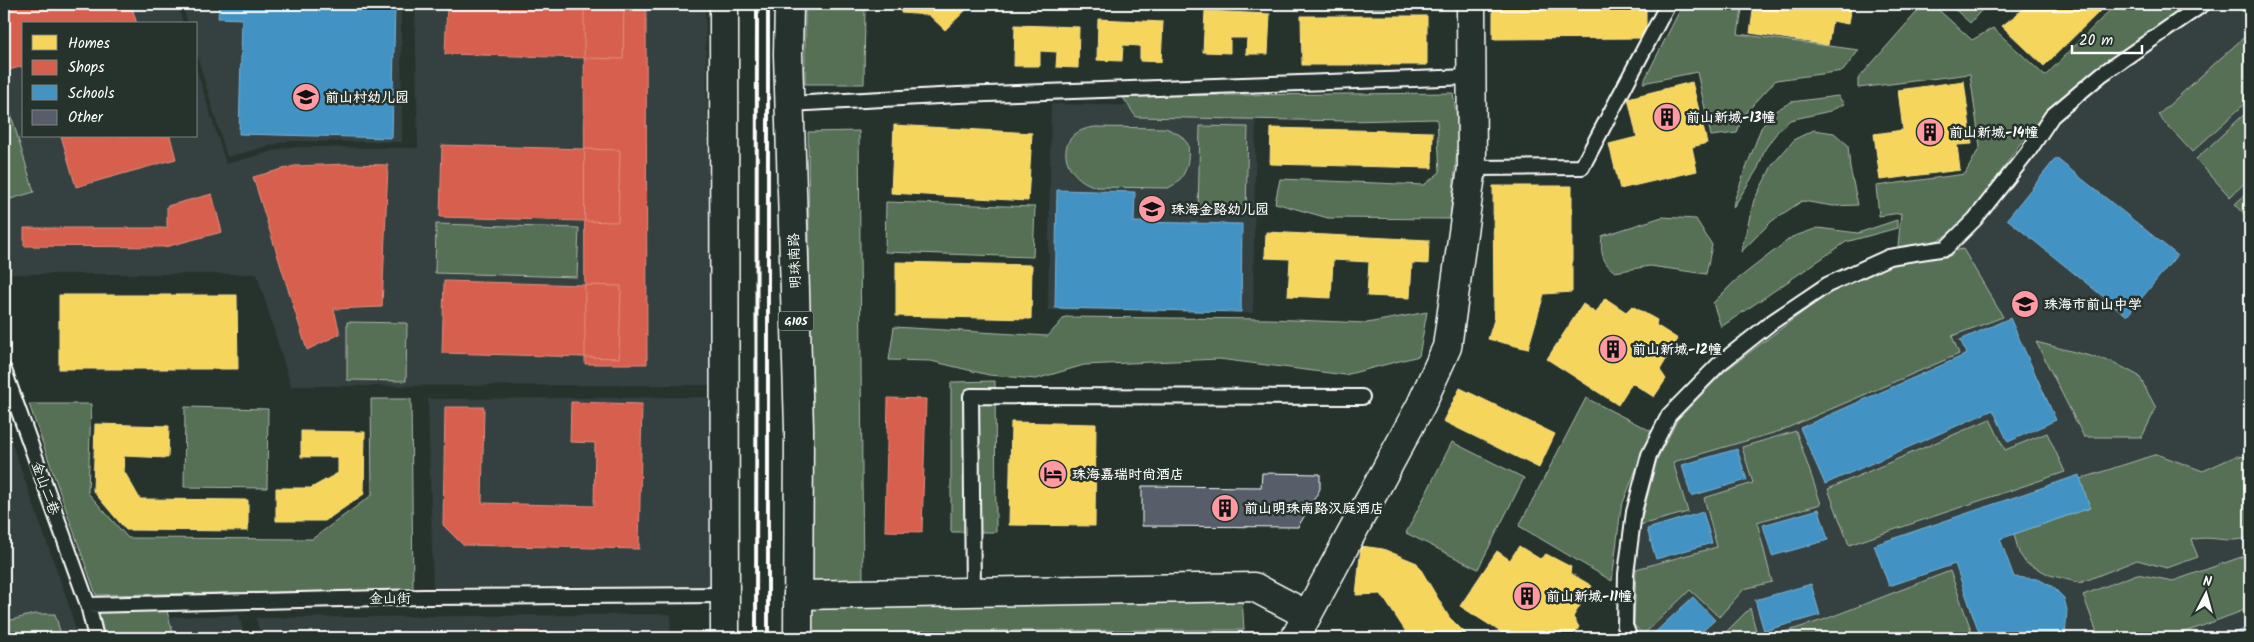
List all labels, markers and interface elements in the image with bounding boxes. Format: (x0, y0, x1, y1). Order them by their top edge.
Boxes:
legend (22, 22, 198, 138)
scale bar (2072, 22, 2142, 54)
text: 20 m (2079, 29, 2113, 53)
text: Homes (68, 32, 111, 56)
text: Shops (68, 56, 105, 80)
text: Schools (68, 82, 115, 106)
school or university icon: 前山村幼儿园 (291, 82, 321, 112)
place label: 前山村幼儿园 (325, 87, 409, 109)
building icon: 前山新城-13幢 (1652, 102, 1682, 132)
text: Other (68, 106, 104, 130)
place label: 前山新城-13幢 (1686, 107, 1776, 129)
building icon: 前山新城-14幢 (1915, 117, 1945, 147)
place label: 前山新城-14幢 (1949, 122, 2039, 144)
school or university icon: 珠海金路幼儿园 (1137, 194, 1167, 224)
place label: 珠海金路幼儿园 (1171, 199, 1269, 221)
street label: 明珠南路 (783, 233, 807, 289)
school or university icon: 珠海市前山中学 (2010, 289, 2040, 319)
place label: 珠海市前山中学 (2044, 294, 2142, 316)
road number: G105 (778, 312, 814, 331)
building icon: 前山新城-12幢 (1598, 334, 1628, 364)
place label: 前山新城-12幢 (1632, 339, 1723, 361)
street label: 金山二巷 (25, 458, 65, 519)
hotel icon: 珠海嘉瑞时尚酒店 (1038, 459, 1068, 489)
place label: 珠海嘉瑞时尚酒店 (1072, 464, 1184, 486)
building icon: 前山明珠南路汉庭酒店 (1210, 493, 1240, 523)
place label: 前山明珠南路汉庭酒店 (1244, 498, 1384, 520)
north arrow (2182, 570, 2232, 620)
text: N (2202, 571, 2213, 593)
building icon: 前山新城-11幢 (1512, 581, 1542, 611)
place label: 前山新城-11幢 (1546, 586, 1633, 608)
street label: 金山街 (369, 588, 411, 610)

